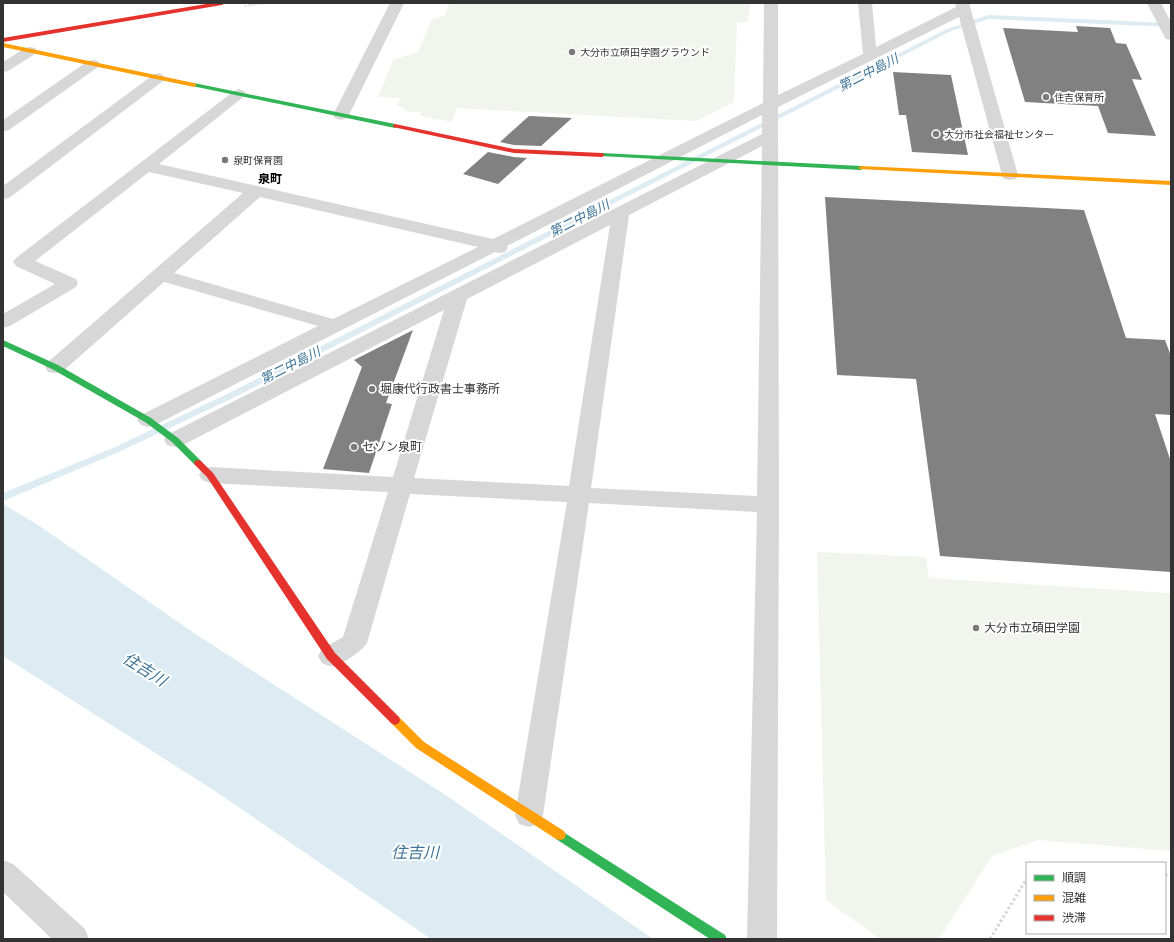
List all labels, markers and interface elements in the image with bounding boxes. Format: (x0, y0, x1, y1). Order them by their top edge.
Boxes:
place label: 大分市立碩田学園グラウンド (580, 46, 710, 59)
marker: 大分市立碩田学園グラウンド (567, 47, 577, 57)
water label: 第二中島川 (835, 49, 903, 95)
place label: 住吉保育所 (1054, 91, 1104, 104)
marker: 住吉保育所 (1041, 92, 1051, 102)
place label: 大分市社会福祉センター (944, 128, 1054, 141)
marker: 大分市社会福祉センター (931, 129, 941, 139)
place label: 泉町保育園 (233, 154, 283, 167)
marker: 泉町保育園 (220, 155, 230, 165)
district label: 泉町 (258, 171, 282, 186)
water label: 第二中島川 (546, 195, 614, 241)
water label: 第二中島川 (257, 342, 325, 388)
place label: 堀康代行政書士事務所 (380, 381, 500, 396)
marker: 堀康代行政書士事務所 (367, 384, 377, 394)
place label: セゾン泉町 (362, 439, 422, 454)
marker: セゾン泉町 (349, 442, 359, 452)
place label: 大分市立碩田学園 (984, 620, 1080, 635)
marker: 大分市立碩田学園 (971, 623, 981, 633)
water label: 住吉川 (119, 648, 172, 691)
water label: 住吉川 (391, 842, 441, 862)
legend (1026, 862, 1166, 934)
text: 順調 (1062, 870, 1086, 885)
text: 混雑 (1062, 890, 1086, 905)
text: 渋滞 (1062, 910, 1086, 925)

